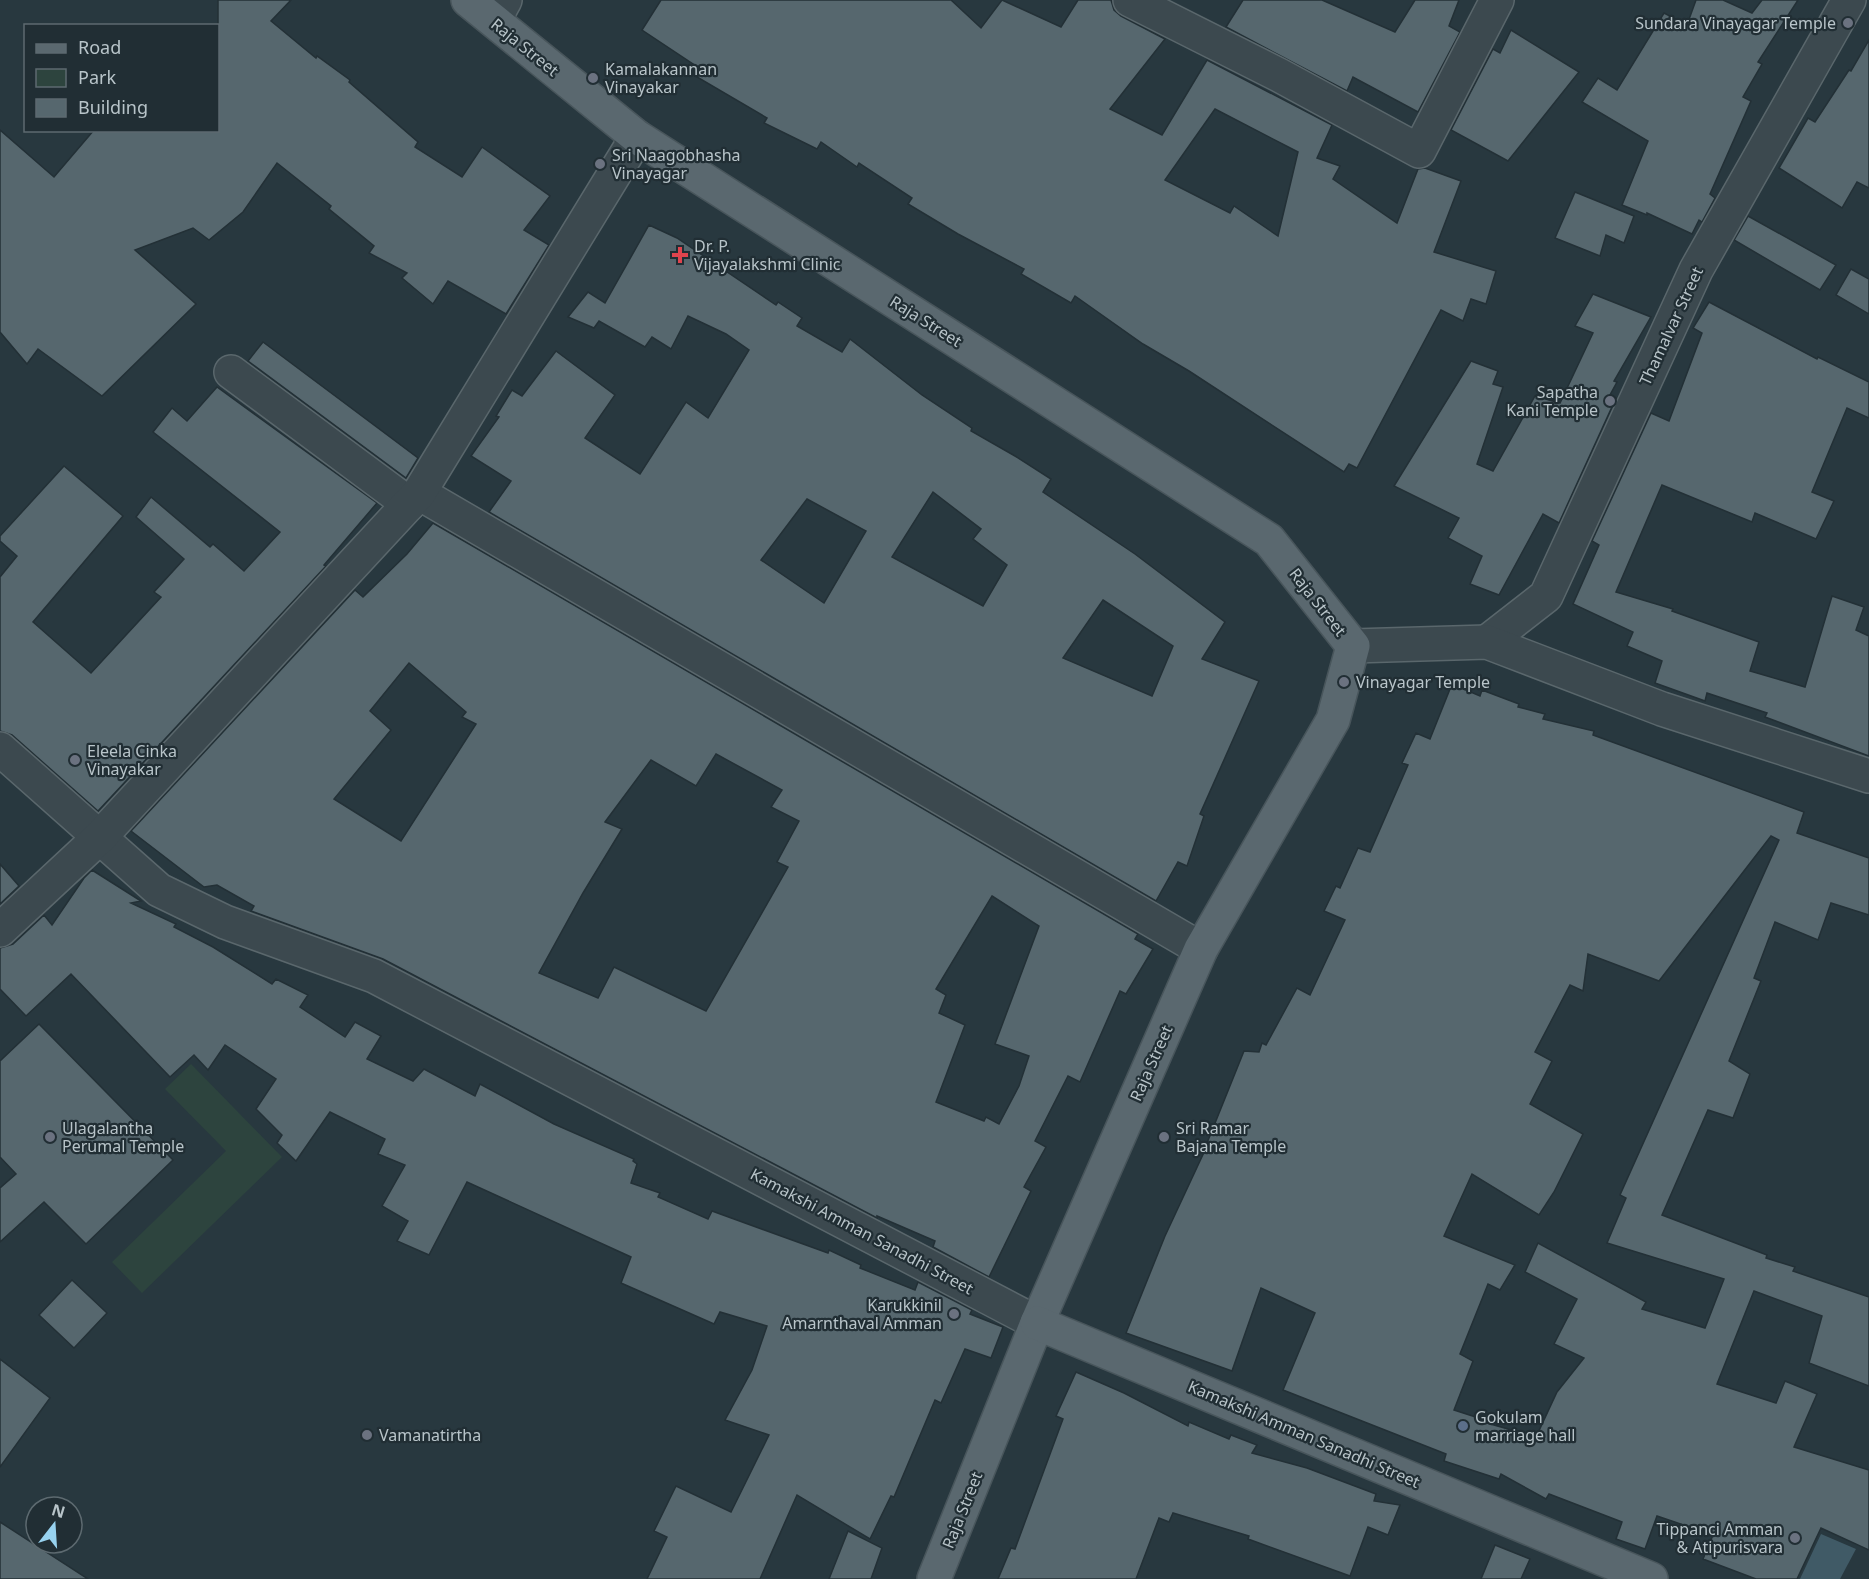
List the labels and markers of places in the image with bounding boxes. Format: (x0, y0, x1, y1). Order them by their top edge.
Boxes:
place label: Sundara Vinayagar Temple (1635, 12, 1836, 34)
marker: Sundara Vinayagar Temple (1841, 16, 1855, 30)
place label: Kamalakannan Vinayakar (605, 58, 717, 98)
marker: Kamalakannan Vinayakar (586, 71, 600, 85)
place label: Sri Naagobhasha Vinayagar (612, 144, 741, 184)
marker: Sri Naagobhasha Vinayagar (593, 157, 607, 171)
place label: Dr. P. Vijayalakshmi Clinic (694, 235, 841, 275)
marker: Dr. P. Vijayalakshmi Clinic (671, 246, 689, 264)
place label: Sapatha Kani Temple (1506, 381, 1598, 421)
marker: Sapatha Kani Temple (1603, 394, 1617, 408)
place label: Vinayagar Temple (1356, 671, 1490, 693)
marker: Vinayagar Temple (1337, 675, 1351, 689)
place label: Eleela Cinka Vinayakar (87, 740, 177, 780)
marker: Eleela Cinka Vinayakar (68, 753, 82, 767)
place label: Ulagalantha Perumal Temple (62, 1117, 184, 1157)
place label: Sri Ramar Bajana Temple (1176, 1117, 1286, 1157)
marker: Ulagalantha Perumal Temple (43, 1130, 57, 1144)
marker: Sri Ramar Bajana Temple (1157, 1130, 1171, 1144)
place label: Karukkinil Amarnthaval Amman (782, 1294, 942, 1334)
marker: Karukkinil Amarnthaval Amman (947, 1307, 961, 1321)
place label: Gokulam marriage hall (1475, 1406, 1575, 1446)
marker: Gokulam marriage hall (1456, 1419, 1470, 1433)
place label: Vamanatirtha (379, 1424, 481, 1446)
marker: Vamanatirtha (360, 1428, 374, 1442)
place label: Tippanci Amman & Atipurisvara (1656, 1518, 1783, 1558)
marker: Tippanci Amman & Atipurisvara (1788, 1531, 1802, 1545)

